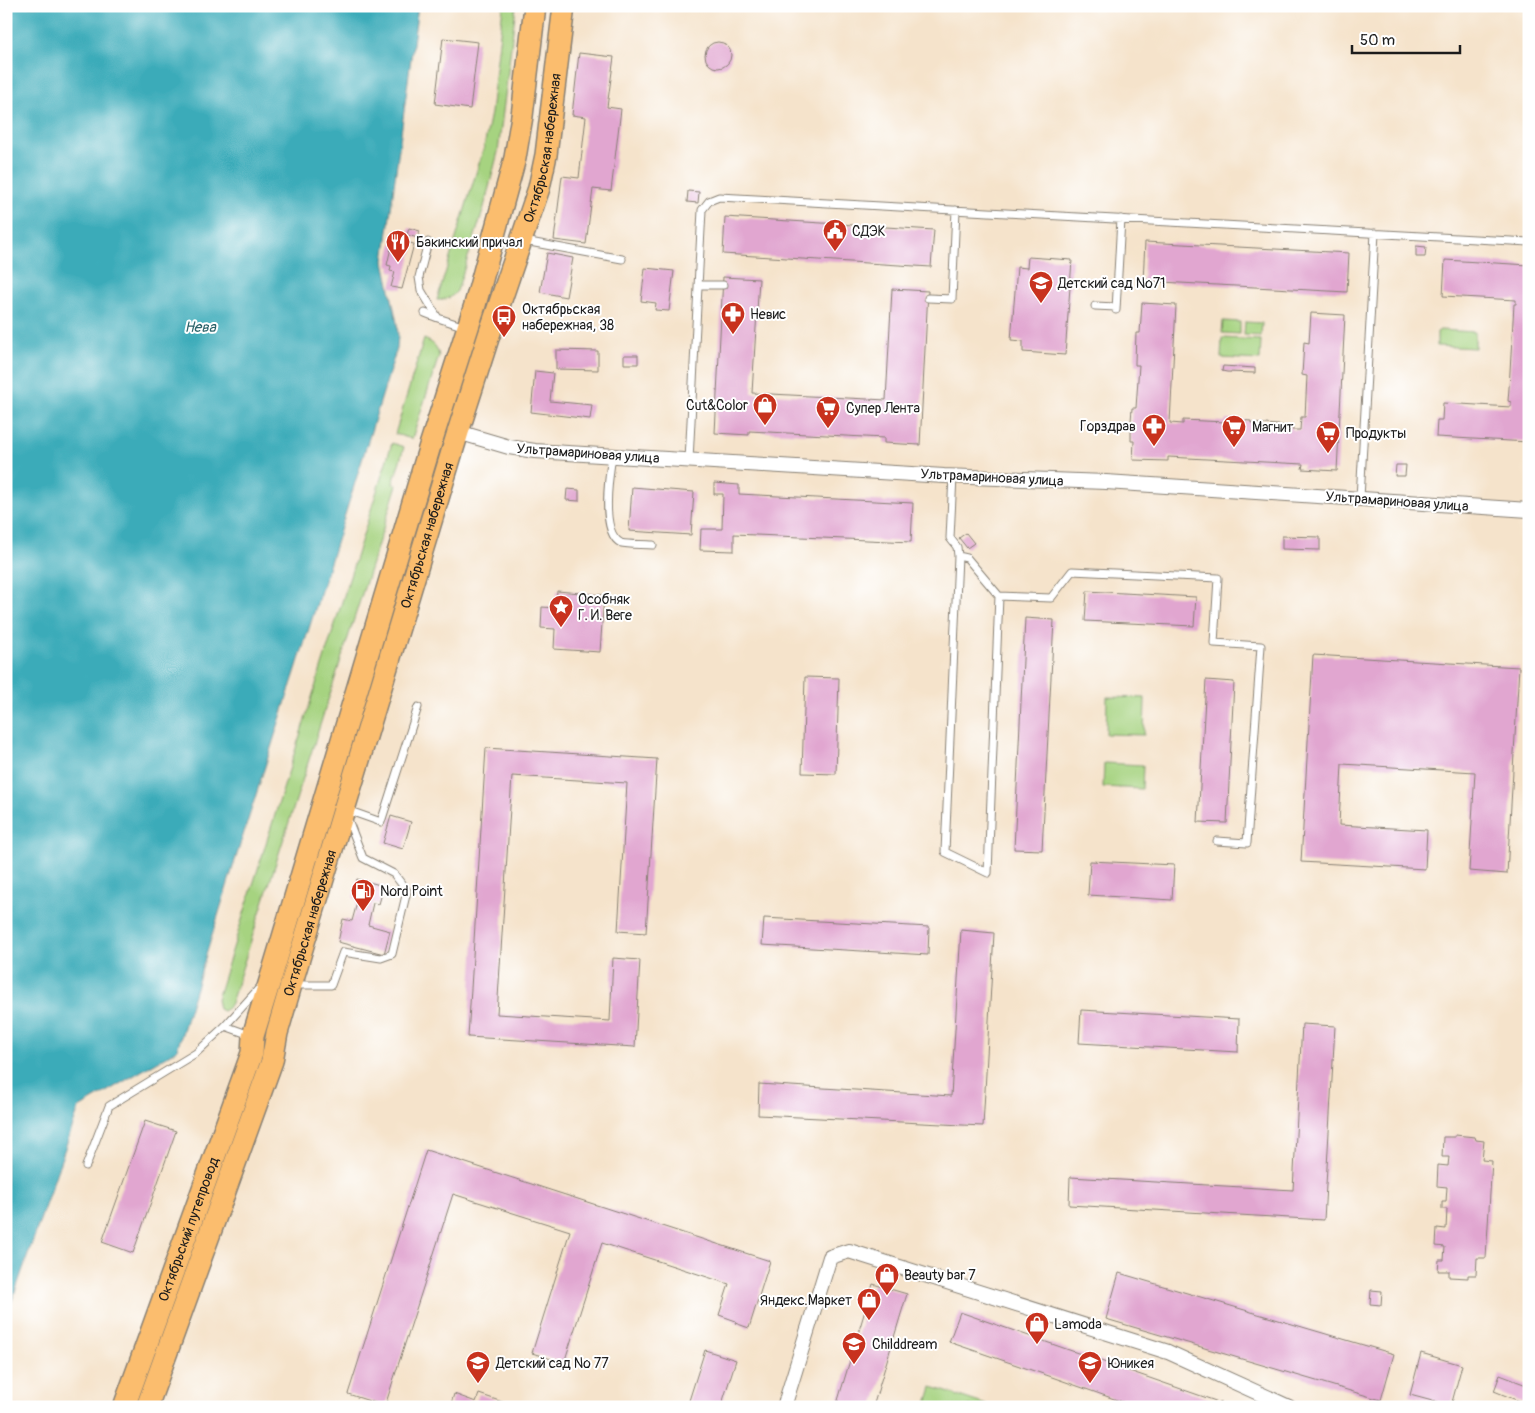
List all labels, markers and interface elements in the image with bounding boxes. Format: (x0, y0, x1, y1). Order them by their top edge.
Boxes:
scale bar (1352, 22, 1460, 54)
text: 50 m (1360, 31, 1395, 50)
street label: Октябрьская набережная (520, 72, 565, 225)
public building icon: СДЭК (822, 218, 848, 252)
place label: СДЭК (852, 223, 886, 240)
restaurant icon: Бакинский причал (385, 229, 411, 263)
place label: Бакинский причал (416, 234, 523, 251)
school or university icon: Детский сад №71 (1028, 270, 1054, 304)
place label: Детский сад №71 (1057, 275, 1166, 292)
place label: Октябрьская набережная, 38 (522, 301, 614, 334)
pharmacy icon: Невис (720, 301, 746, 335)
bus stop icon: Октябрьская набережная, 38 (491, 304, 517, 338)
place label: Невис (750, 306, 786, 323)
water label: Нева (184, 318, 217, 337)
shop icon: Cut&Color (752, 392, 778, 426)
supermarket icon: Супер Лента (815, 395, 841, 429)
place label: Cut&Color (686, 397, 748, 414)
place label: Супер Лента (846, 400, 920, 417)
pharmacy icon: Горздрав (1141, 413, 1167, 447)
supermarket icon: Магнит (1221, 414, 1247, 448)
place label: Горздрав (1080, 418, 1136, 435)
place label: Магнит (1252, 419, 1294, 436)
supermarket icon: Продукты (1315, 420, 1341, 454)
place label: Продукты (1346, 425, 1406, 442)
street label: Ультрамариновая улица (516, 440, 660, 467)
street label: Октябрьская набережная (397, 460, 457, 611)
street label: Ультрамариновая улица (920, 465, 1064, 490)
street label: Ультрамариновая улица (1325, 488, 1469, 515)
place label: Особняк Г. И. Веге (578, 591, 632, 624)
place icon: Особняк Г. И. Веге (548, 594, 574, 628)
street label: Октябрьская набережная (280, 848, 340, 998)
fuel station icon: Nord Point (350, 878, 376, 912)
place label: Nord Point (380, 883, 443, 900)
street label: Октябрьский путепровод (155, 1154, 223, 1304)
shop icon: Beauty bar 7 (874, 1262, 900, 1296)
place label: Beauty bar 7 (904, 1267, 976, 1284)
shop icon: Яндекс.Маркет (856, 1287, 882, 1321)
place label: Яндекс.Маркет (760, 1292, 852, 1309)
shop icon: Lamoda (1024, 1311, 1050, 1345)
place label: Lamoda (1054, 1316, 1102, 1333)
school or university icon: Childdream (841, 1331, 867, 1365)
place label: Childdream (872, 1336, 937, 1353)
school or university icon: Детский сад № 77 (465, 1350, 491, 1384)
school or university icon: Юникея (1077, 1350, 1103, 1384)
place label: Детский сад № 77 (495, 1355, 609, 1372)
place label: Юникея (1108, 1355, 1154, 1372)

